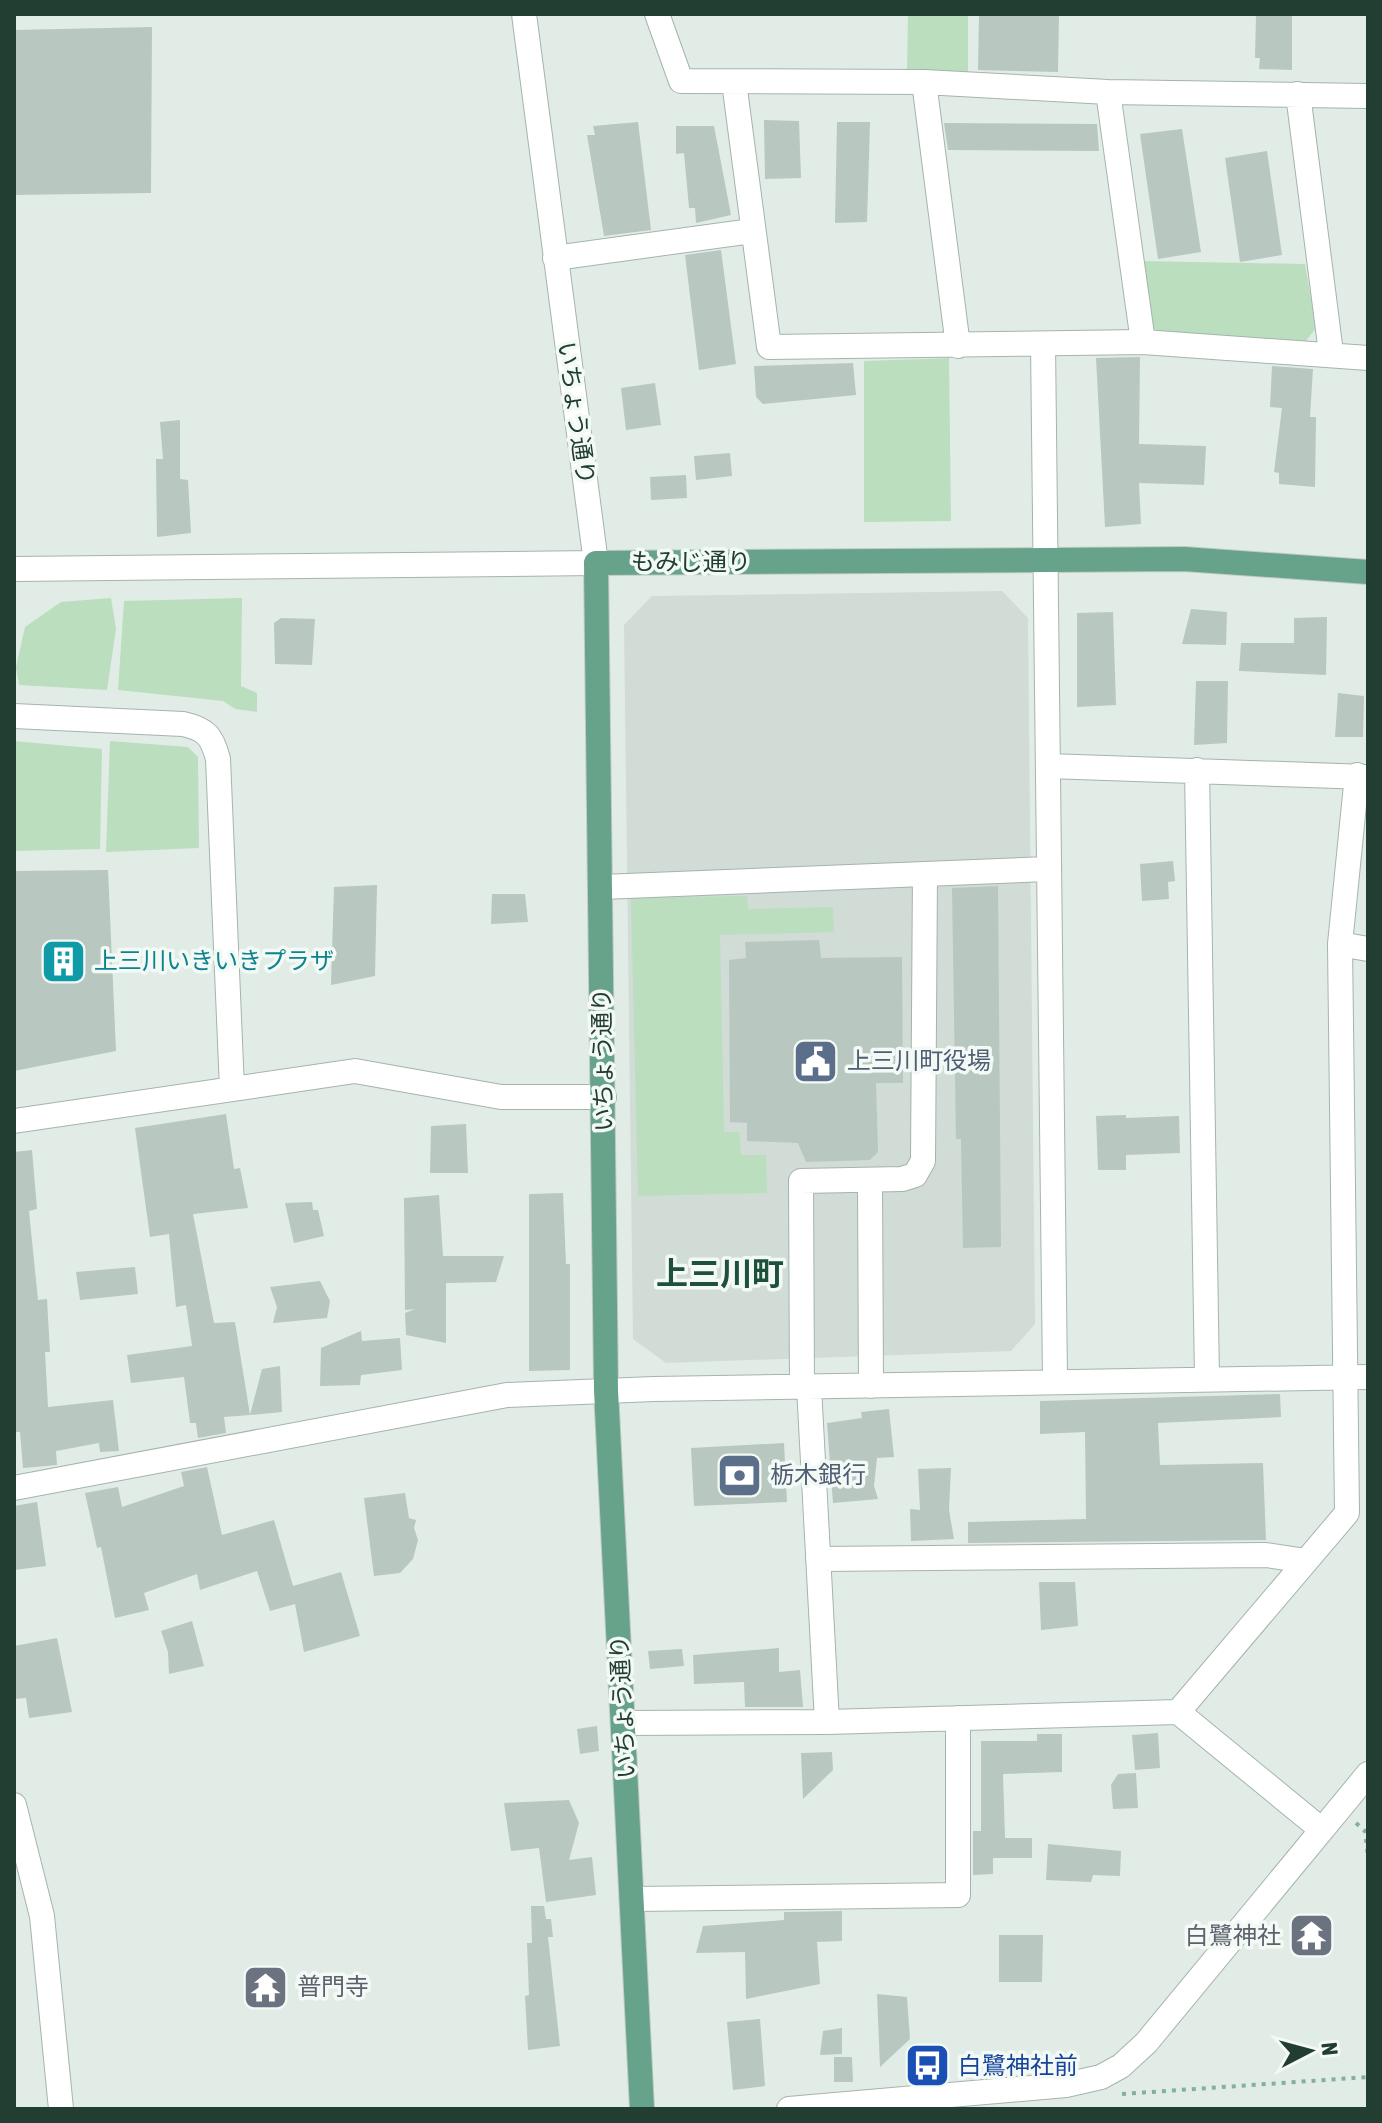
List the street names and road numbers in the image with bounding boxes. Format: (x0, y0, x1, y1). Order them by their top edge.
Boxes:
street label: いちょう通り (553, 340, 600, 486)
street label: もみじ通り (631, 548, 751, 575)
street label: いちょう通り (588, 988, 617, 1132)
street label: いちょう通り (605, 1634, 640, 1780)

